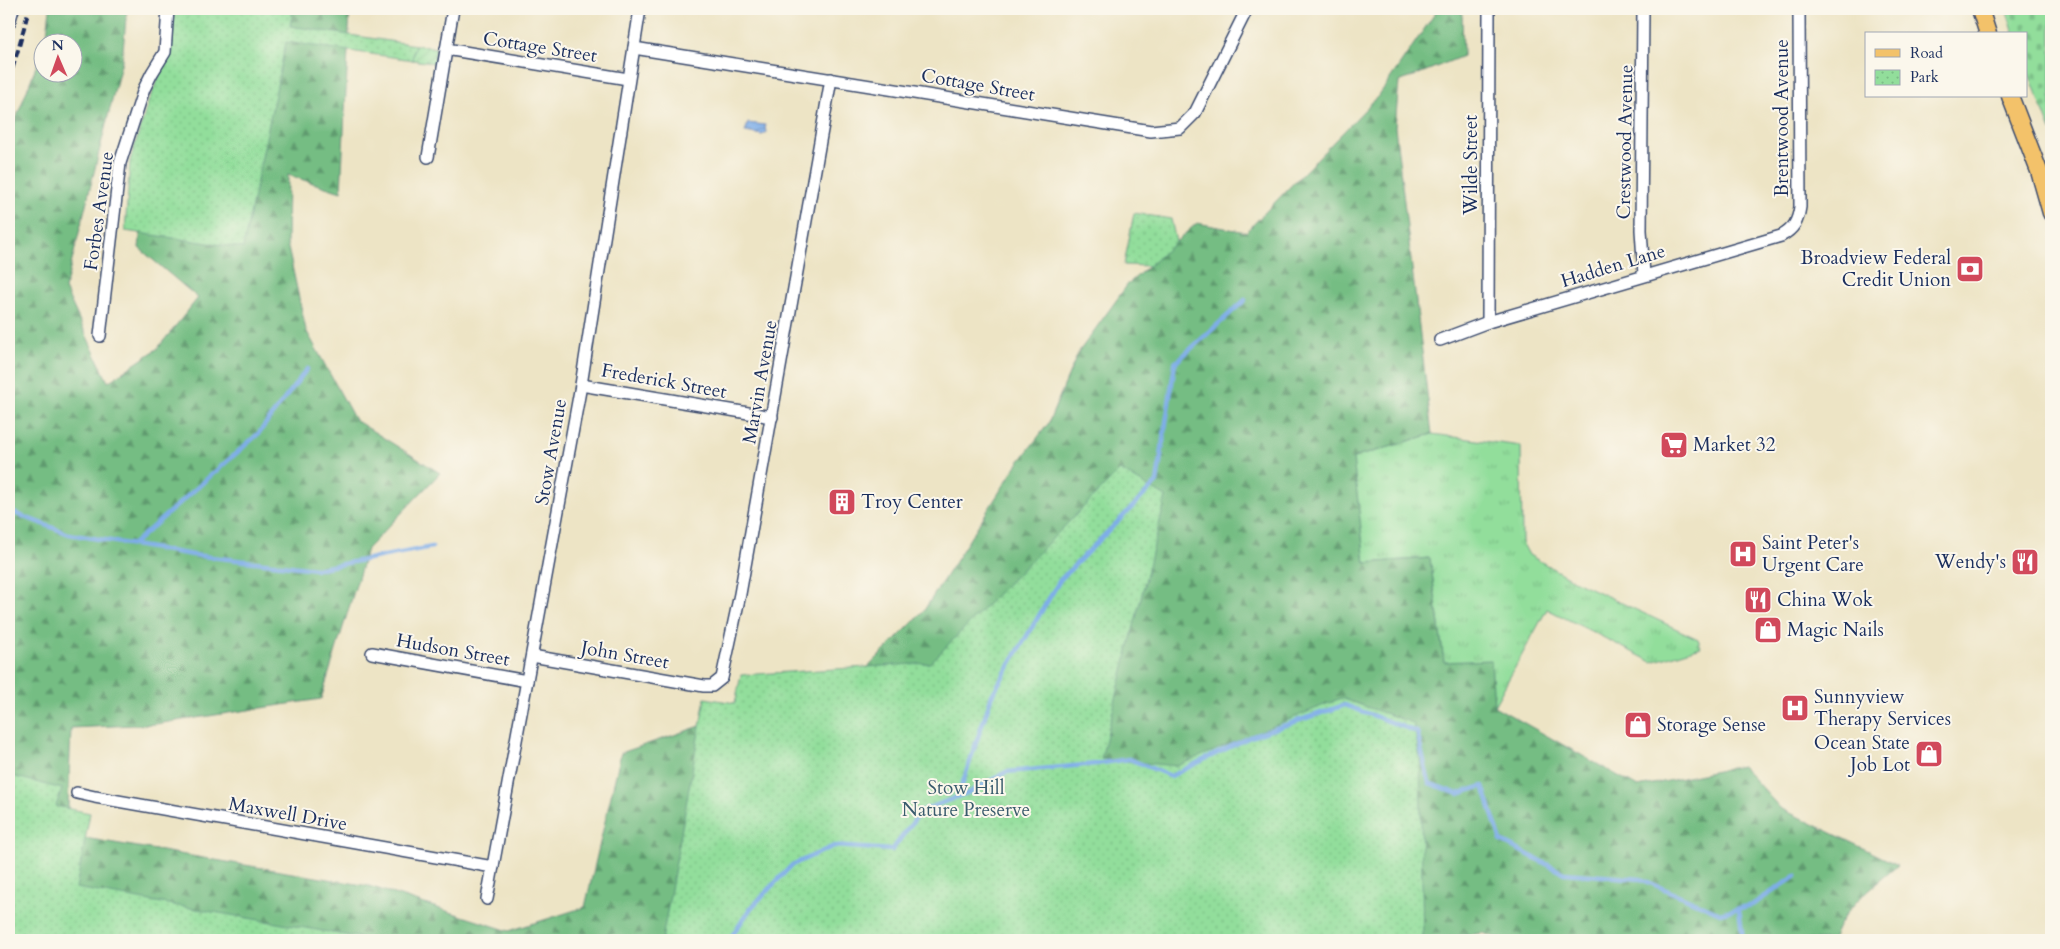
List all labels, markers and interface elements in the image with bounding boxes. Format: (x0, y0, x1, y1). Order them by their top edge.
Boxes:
street label: Cottage Street (481, 25, 599, 69)
north arrow (32, 32, 82, 82)
legend (1865, 32, 2028, 98)
text: N (51, 36, 64, 55)
street label: Brentwood Avenue (1769, 39, 1795, 197)
text: Road (1910, 43, 1943, 63)
street label: Cottage Street (919, 62, 1037, 108)
street label: Crestwood Avenue (1611, 64, 1639, 220)
text: Park (1910, 67, 1939, 87)
street label: Wilde Street (1458, 115, 1484, 216)
street label: Forbes Avenue (78, 150, 120, 272)
street label: Hadden Lane (1558, 238, 1668, 294)
place label: Broadview Federal Credit Union (1800, 245, 1951, 293)
bank icon: Broadview Federal Credit Union (1955, 254, 1985, 284)
street label: Marvin Avenue (736, 318, 784, 446)
street label: Frederick Street (599, 357, 729, 405)
street label: Stow Avenue (529, 397, 573, 507)
supermarket icon: Market 32 (1659, 430, 1689, 460)
place label: Market 32 (1693, 432, 1776, 458)
building icon: Troy Center (827, 487, 857, 517)
place label: Troy Center (861, 489, 963, 515)
place label: Saint Peter's Urgent Care (1762, 530, 1864, 578)
hospital icon: Saint Peter's Urgent Care (1728, 539, 1758, 569)
restaurant icon: Wendy's (2010, 547, 2040, 577)
place label: Wendy's (1934, 549, 2006, 575)
restaurant icon: China Wok (1743, 585, 1773, 615)
place label: China Wok (1777, 587, 1874, 613)
shop icon: Magic Nails (1753, 615, 1783, 645)
place label: Magic Nails (1787, 617, 1884, 643)
street label: Hudson Street (394, 627, 512, 673)
street label: John Street (576, 634, 671, 676)
place label: Sunnyview Therapy Services (1814, 684, 1951, 732)
hospital icon: Sunnyview Therapy Services (1780, 693, 1810, 723)
shop icon: Storage Sense (1623, 710, 1653, 740)
place label: Storage Sense (1657, 712, 1766, 738)
place label: Ocean State Job Lot (1814, 730, 1910, 778)
shop icon: Ocean State Job Lot (1914, 739, 1944, 769)
park label: Stow Hill Nature Preserve (902, 775, 1030, 823)
street label: Maxwell Drive (227, 791, 349, 837)

